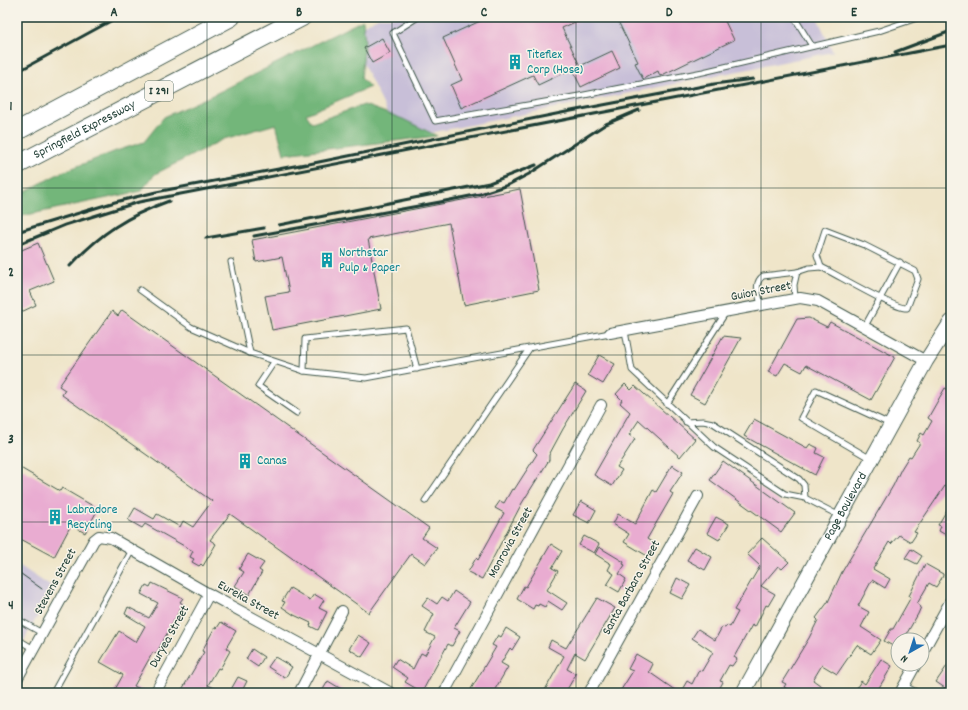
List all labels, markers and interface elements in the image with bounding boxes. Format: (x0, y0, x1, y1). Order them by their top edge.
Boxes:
text: A (110, 4, 118, 23)
text: B (296, 4, 302, 23)
text: C (481, 4, 488, 23)
text: D (666, 4, 673, 23)
text: E (851, 4, 858, 23)
place label: Titeflex Corp (Hose) (527, 46, 583, 80)
building icon: Titeflex Corp (Hose) (506, 53, 524, 71)
road number: I 291 (145, 81, 173, 101)
street label: Springfield Expressway (30, 95, 139, 164)
text: 1 (10, 98, 13, 117)
place label: Northstar Pulp & Paper (339, 244, 400, 278)
building icon: Northstar Pulp & Paper (318, 251, 336, 269)
text: 2 (8, 264, 14, 283)
street label: Guion Street (729, 277, 793, 307)
text: 3 (8, 431, 14, 450)
building icon: Canas (236, 452, 254, 470)
place label: Canas (257, 452, 287, 471)
street label: Page Boulevard (819, 469, 872, 544)
place label: Labradore Recycling (67, 501, 118, 535)
street label: Monrovia Street (484, 504, 538, 582)
building icon: Labradore Recycling (46, 508, 64, 526)
street label: Santa Barbara Street (598, 537, 666, 639)
street label: Stevens Street (30, 545, 82, 619)
street label: Eureka Street (214, 576, 283, 626)
text: 4 (8, 597, 14, 616)
street label: Duryea Street (145, 602, 195, 672)
north arrow (890, 632, 930, 672)
text: N (897, 650, 912, 666)

